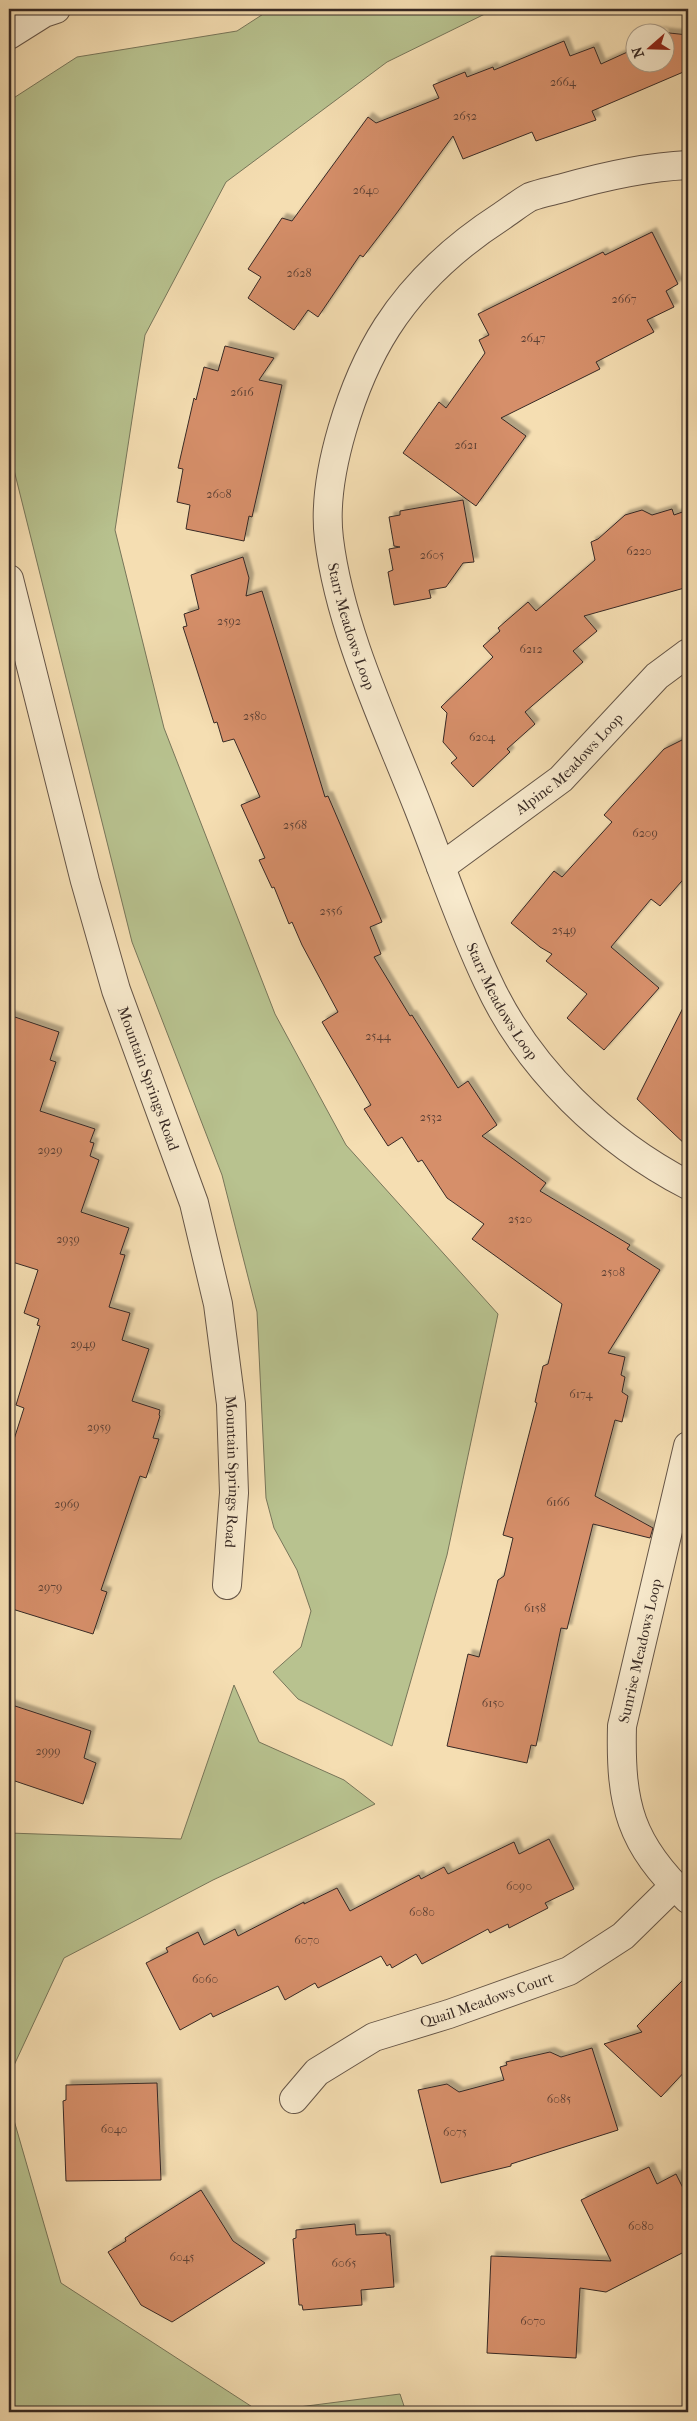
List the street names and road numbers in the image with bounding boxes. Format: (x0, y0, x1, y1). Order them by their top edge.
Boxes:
street label: Starr Meadows Loop (324, 561, 379, 693)
street label: Alpine Meadows Loop (511, 709, 627, 819)
street label: Starr Meadows Loop (462, 940, 542, 1064)
street label: Mountain Springs Road (114, 1004, 183, 1154)
street label: Mountain Springs Road (221, 1395, 243, 1549)
street label: Sunrise Meadows Loop (615, 1577, 665, 1725)
street label: Quail Meadows Court (418, 1968, 556, 2031)

